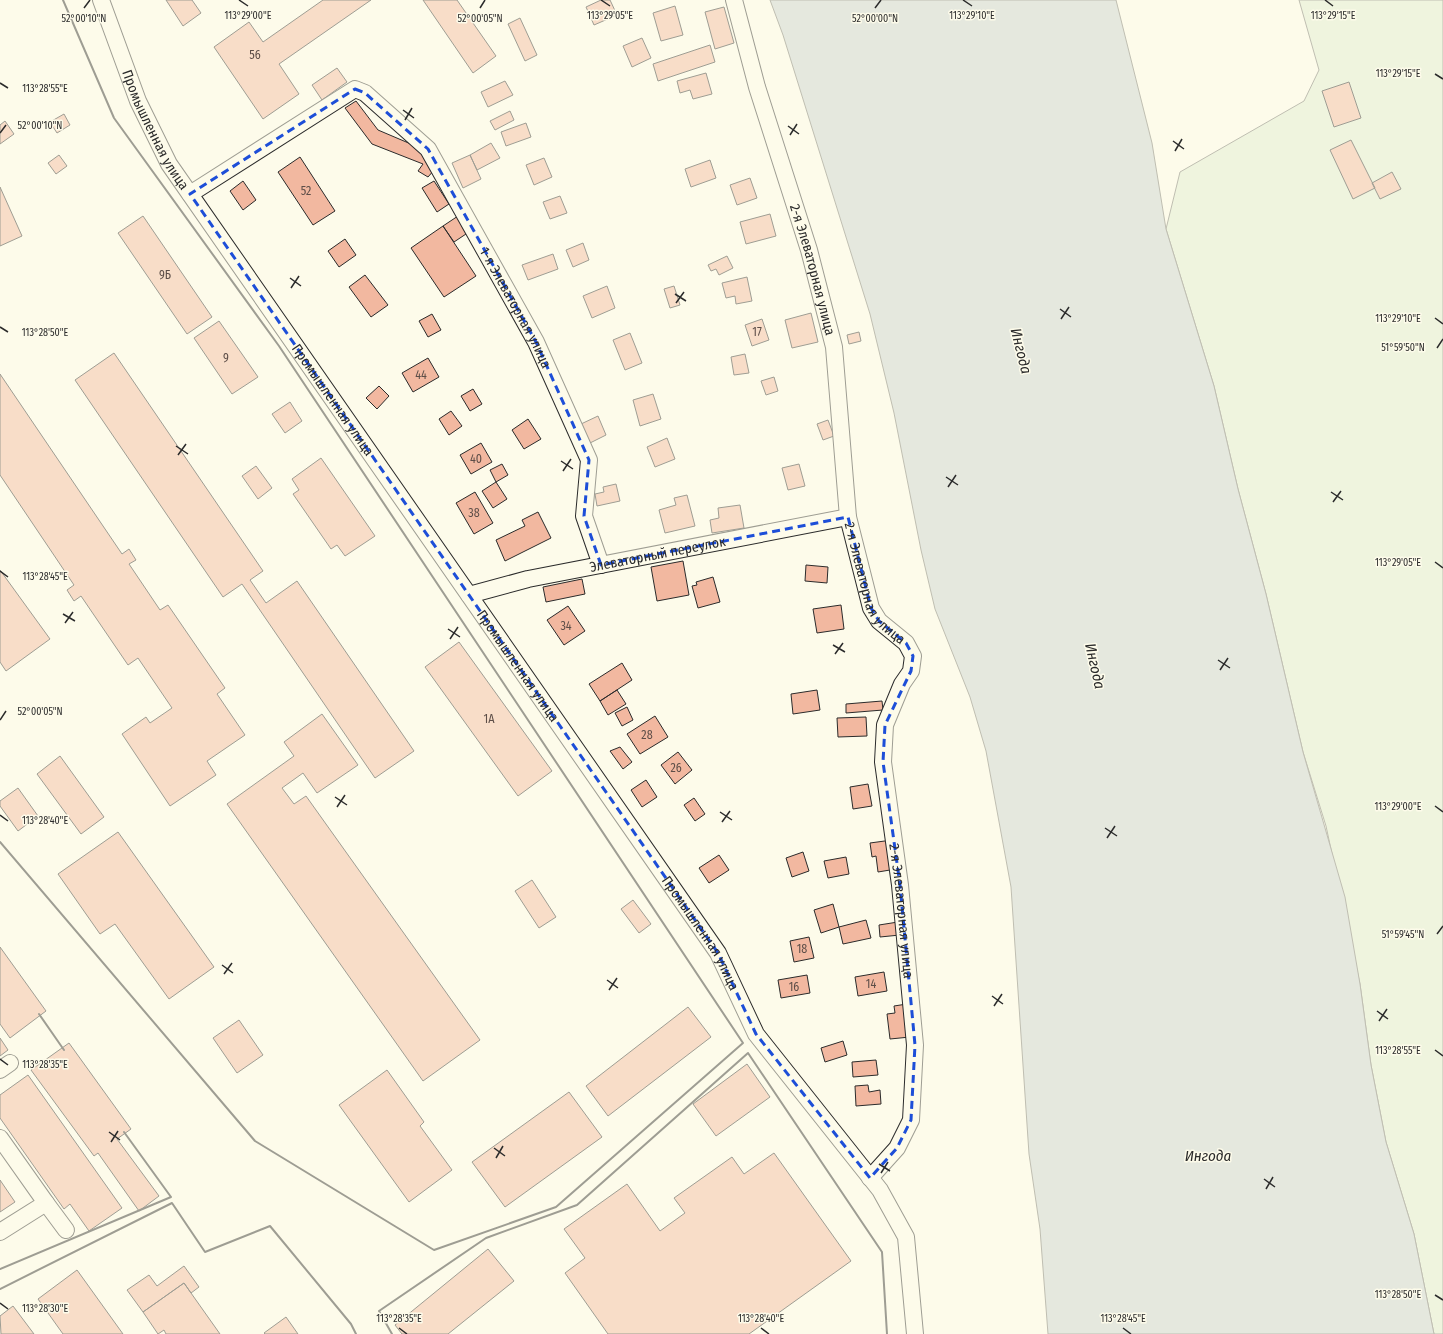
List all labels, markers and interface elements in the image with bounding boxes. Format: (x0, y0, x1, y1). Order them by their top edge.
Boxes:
text: 113°29'00"E (225, 10, 272, 22)
text: 113°29'05"E (587, 10, 633, 22)
text: 113°29'10"E (949, 10, 995, 22)
text: 113°29'15"E (1311, 10, 1356, 22)
text: 52°00'10"N (62, 13, 106, 25)
text: 52°00'05"N (457, 13, 503, 25)
text: 52°00'00"N (852, 13, 898, 25)
house number: 56 (249, 48, 261, 62)
street label: Промышленная улица (118, 67, 192, 193)
text: 113°29'15"E (1376, 68, 1421, 80)
text: 113°28'55"E (22, 83, 68, 95)
text: 52°00'10"N (18, 120, 62, 132)
house number: 52 (301, 184, 311, 198)
street label: 2-я Элеваторная улица (786, 202, 839, 337)
street label: 1-я Элеваторная улица (476, 245, 555, 371)
house number: 9Б (159, 268, 171, 282)
text: 113°29'10"E (1375, 313, 1421, 325)
house number: 17 (752, 325, 762, 339)
water label: Ингода (1007, 326, 1035, 376)
text: 113°28'50"E (22, 327, 68, 339)
street label: Промышленная улица (288, 341, 378, 459)
text: 51°59'50"N (1381, 342, 1425, 354)
house number: 9 (223, 351, 229, 365)
house number: 44 (415, 368, 427, 382)
house number: 40 (470, 452, 482, 466)
house number: 38 (468, 506, 480, 520)
street label: 2-я Элеваторная улица (841, 520, 909, 648)
street label: Элеваторный переулок (588, 533, 727, 576)
text: 113°29'05"E (1375, 557, 1421, 569)
text: 113°28'45"E (22, 571, 68, 583)
street label: Промышленная улица (473, 607, 563, 725)
house number: 34 (560, 619, 572, 633)
water label: Ингода (1081, 641, 1109, 691)
text: 52°00'05"N (17, 706, 63, 718)
house number: 1А (484, 712, 495, 726)
house number: 28 (641, 728, 653, 742)
house number: 26 (670, 761, 682, 775)
text: 113°29'00"E (1375, 801, 1422, 813)
text: 113°28'40"E (22, 815, 68, 827)
street label: 2-я Элеваторная улица (885, 842, 917, 979)
street label: Промышленная улица (658, 873, 742, 993)
text: 51°59'45"N (1382, 929, 1424, 941)
house number: 18 (797, 942, 807, 956)
house number: 14 (866, 977, 876, 991)
house number: 16 (789, 980, 799, 994)
text: 113°28'55"E (1375, 1045, 1421, 1057)
text: 113°28'35"E (22, 1059, 68, 1071)
water label: Ингода (1185, 1147, 1232, 1165)
text: 113°28'50"E (1375, 1289, 1421, 1301)
text: 113°28'30"E (22, 1303, 68, 1315)
text: 113°28'35"E (376, 1313, 422, 1325)
text: 113°28'40"E (738, 1313, 784, 1325)
text: 113°28'45"E (1100, 1313, 1146, 1325)

